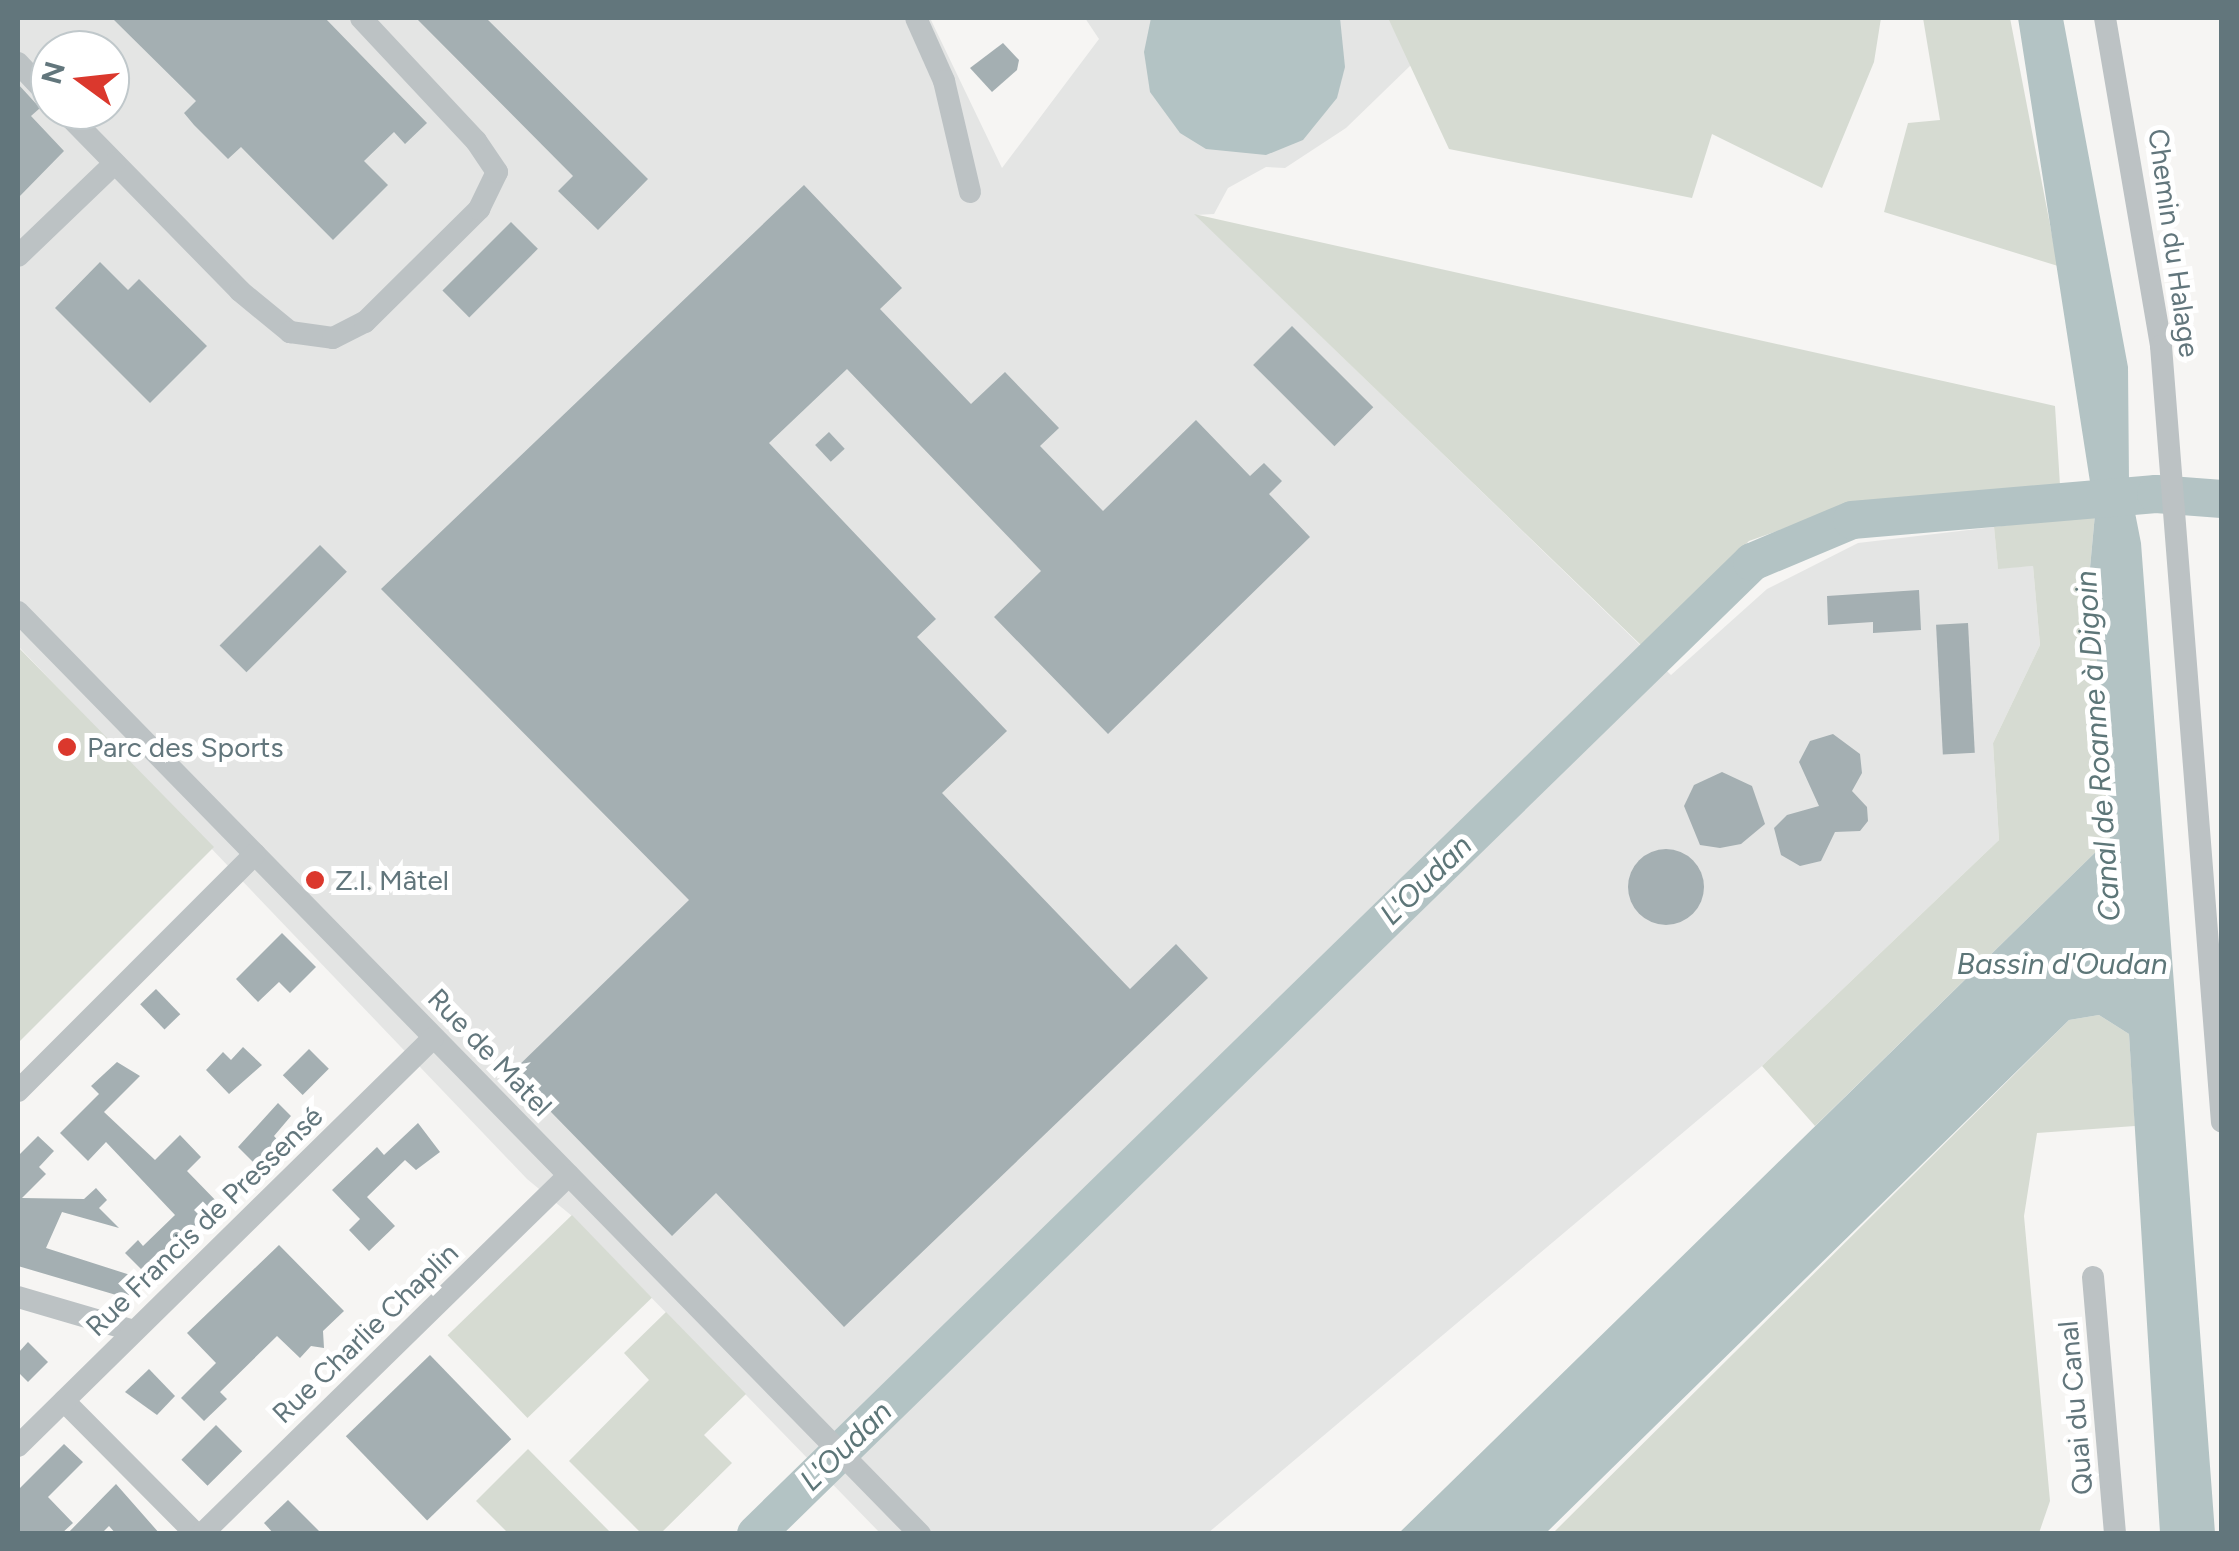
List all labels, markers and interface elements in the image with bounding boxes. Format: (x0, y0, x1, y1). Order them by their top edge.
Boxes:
north arrow (30, 30, 130, 130)
text: N (34, 58, 72, 88)
street label: Chemin du Halage (2141, 127, 2207, 359)
water label: Canal de Roanne à Digoin (2068, 569, 2128, 923)
place label: Parc des Sports (87, 730, 283, 764)
marker: Parc des Sports (56, 736, 78, 758)
water label: L'Oudan (1373, 828, 1479, 932)
place label: Z.I. Mâtel (335, 863, 449, 897)
marker: Z.I. Mâtel (304, 869, 326, 891)
water label: Bassin d'Oudan (1957, 946, 2167, 982)
street label: Rue de Matel (421, 981, 559, 1123)
street label: Rue Francis de Pressensé (79, 1099, 329, 1343)
street label: Rue Charlie Chaplin (265, 1236, 465, 1430)
street label: Quai du Canal (2051, 1320, 2099, 1496)
water label: L'Oudan (793, 1394, 899, 1498)

